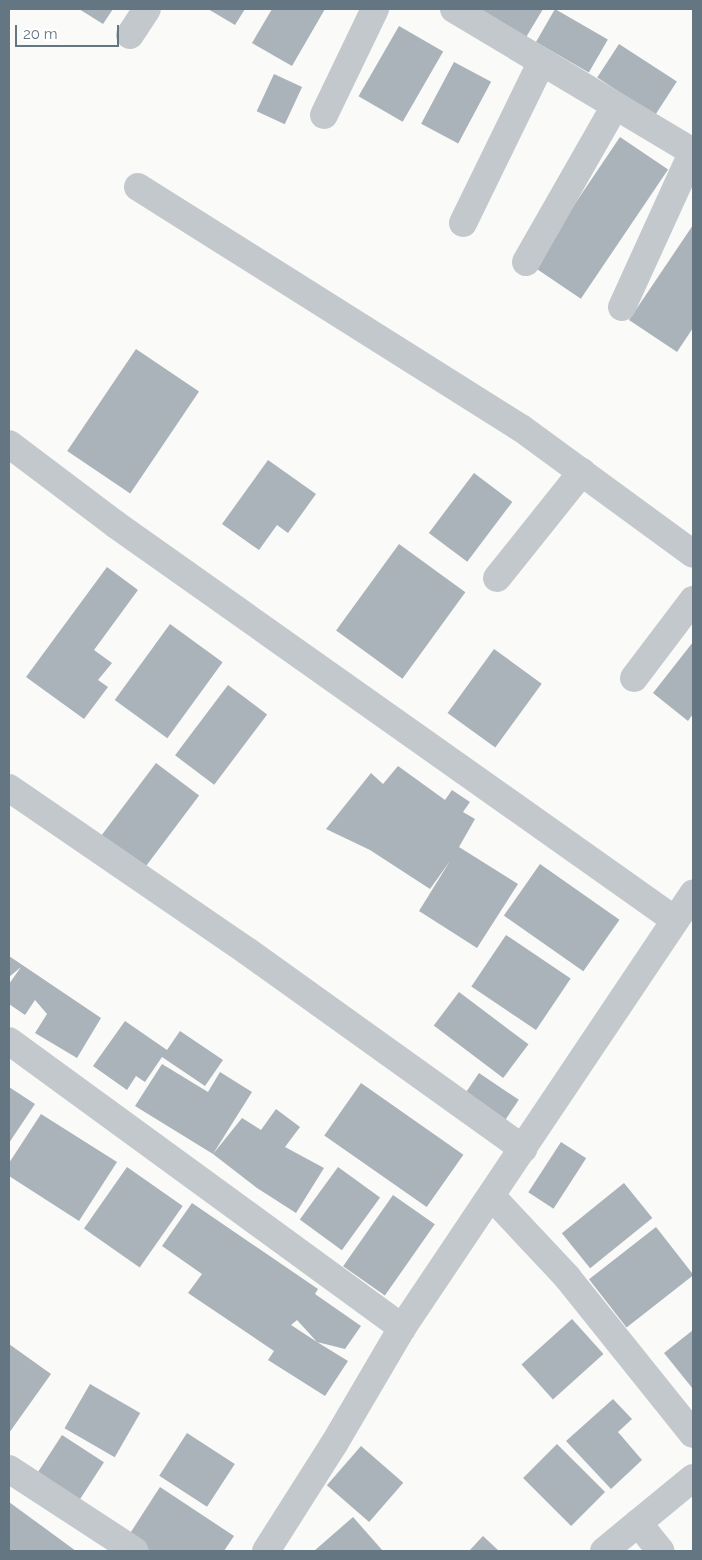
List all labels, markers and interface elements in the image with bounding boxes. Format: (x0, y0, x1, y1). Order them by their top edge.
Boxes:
scale bar (18, 15, 121, 47)
text: 20 m (23, 25, 58, 43)

